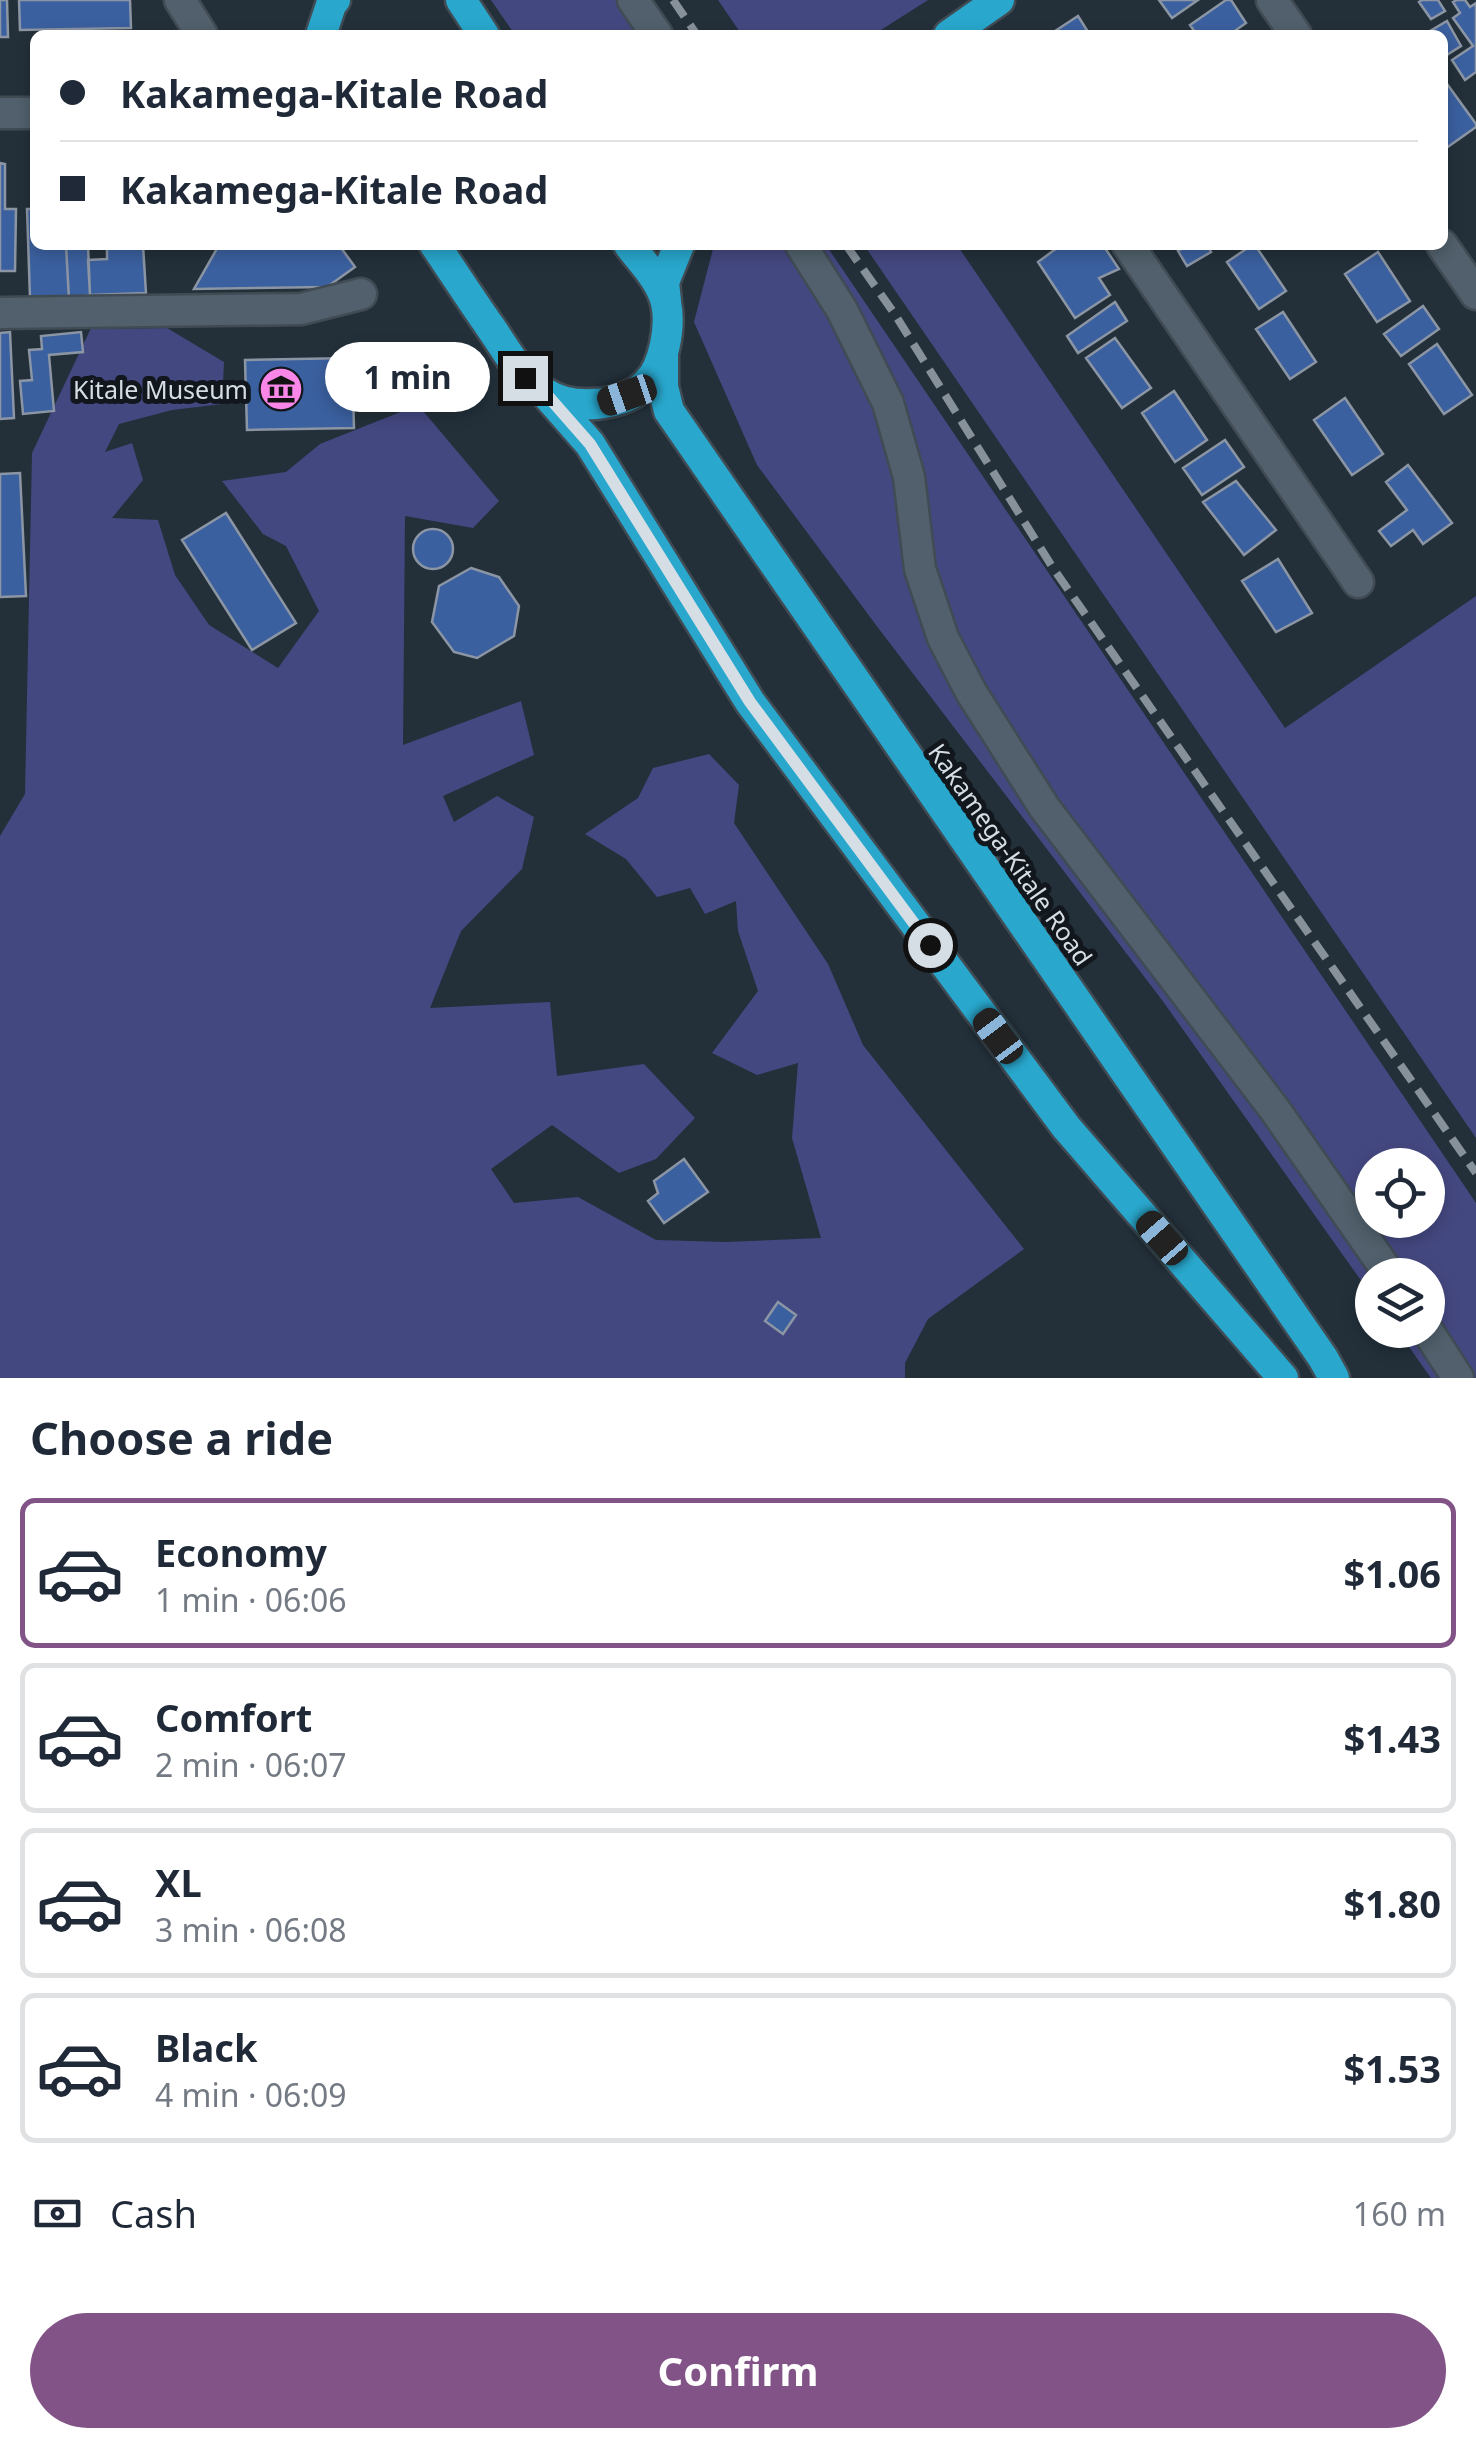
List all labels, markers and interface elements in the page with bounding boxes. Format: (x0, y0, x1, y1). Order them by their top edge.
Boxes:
text: Kakamega-Kitale Road (120, 67, 548, 119)
text: Kakamega-Kitale Road (120, 163, 548, 215)
callout: 1 min (325, 343, 490, 413)
text: 1 min (363, 355, 452, 398)
route end (503, 356, 548, 401)
museum icon: Kitale Museum (258, 366, 304, 412)
car (594, 371, 660, 419)
place label: Kitale Museum (73, 372, 248, 406)
street label: Kakamega-Kitale Road (921, 736, 1101, 972)
route start (908, 923, 953, 968)
car (968, 1003, 1028, 1069)
map controls (1355, 1148, 1445, 1348)
button: locate (1355, 1148, 1445, 1238)
car (1131, 1206, 1193, 1270)
button: layers (1355, 1258, 1445, 1348)
text: Choose a ride (30, 1407, 333, 1468)
text: Economy (155, 1526, 327, 1578)
icon: car (35, 1528, 125, 1618)
text: $1.06 (1343, 1547, 1441, 1599)
text: 1 min · 06:06 (155, 1578, 347, 1621)
text: Comfort (155, 1691, 312, 1743)
icon: car (35, 1693, 125, 1783)
text: $1.43 (1343, 1712, 1441, 1764)
text: 2 min · 06:07 (155, 1743, 347, 1786)
text: XL (155, 1856, 202, 1908)
icon: car (35, 1858, 125, 1948)
text: $1.80 (1343, 1877, 1441, 1929)
text: 3 min · 06:08 (155, 1908, 347, 1951)
text: Black (155, 2021, 258, 2073)
icon: car (35, 2023, 125, 2113)
text: $1.53 (1343, 2042, 1441, 2094)
text: 4 min · 06:09 (155, 2073, 347, 2116)
icon: cash (30, 2186, 85, 2241)
text: Cash (110, 2187, 197, 2239)
text: 160 m (1353, 2192, 1446, 2235)
button: Confirm (30, 2313, 1446, 2428)

